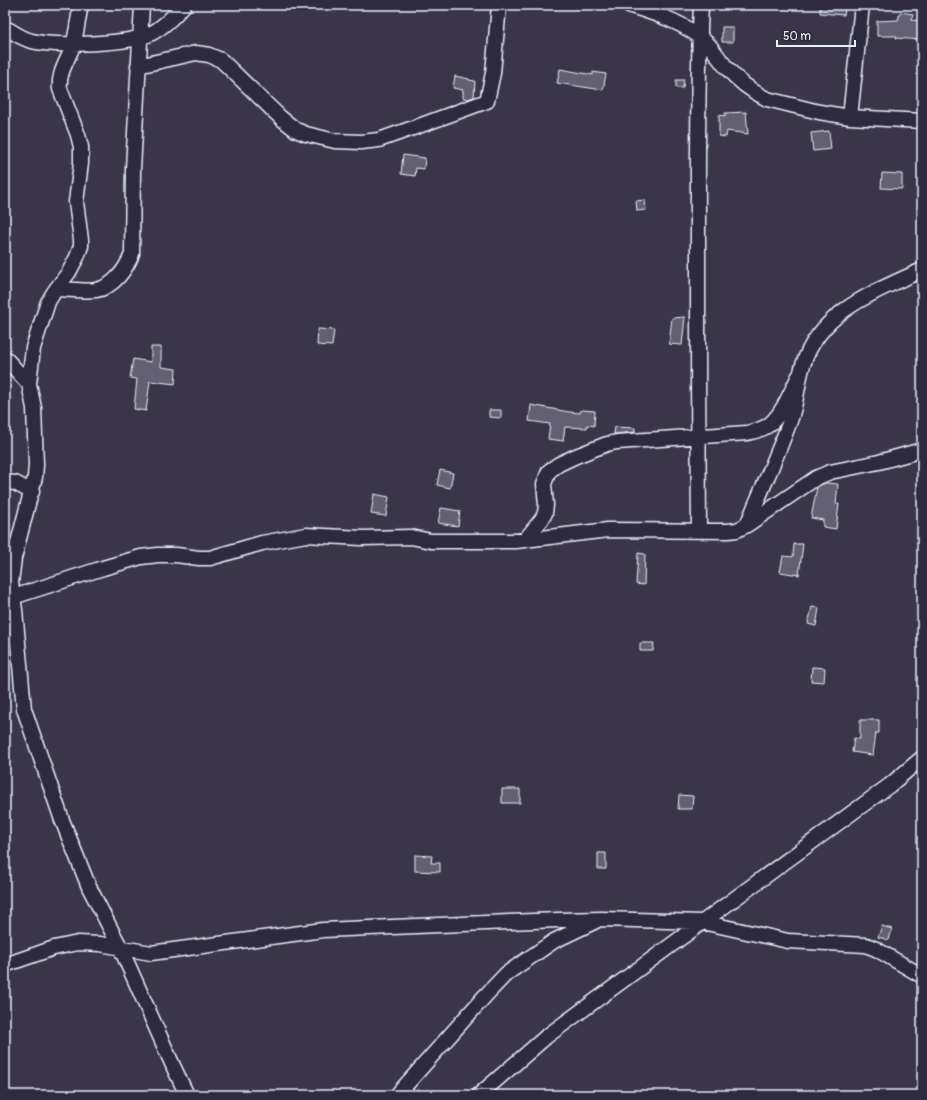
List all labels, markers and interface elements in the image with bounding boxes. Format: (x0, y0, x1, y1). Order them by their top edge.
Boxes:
scale bar (777, 22, 855, 48)
text: 50 m (783, 29, 811, 44)

